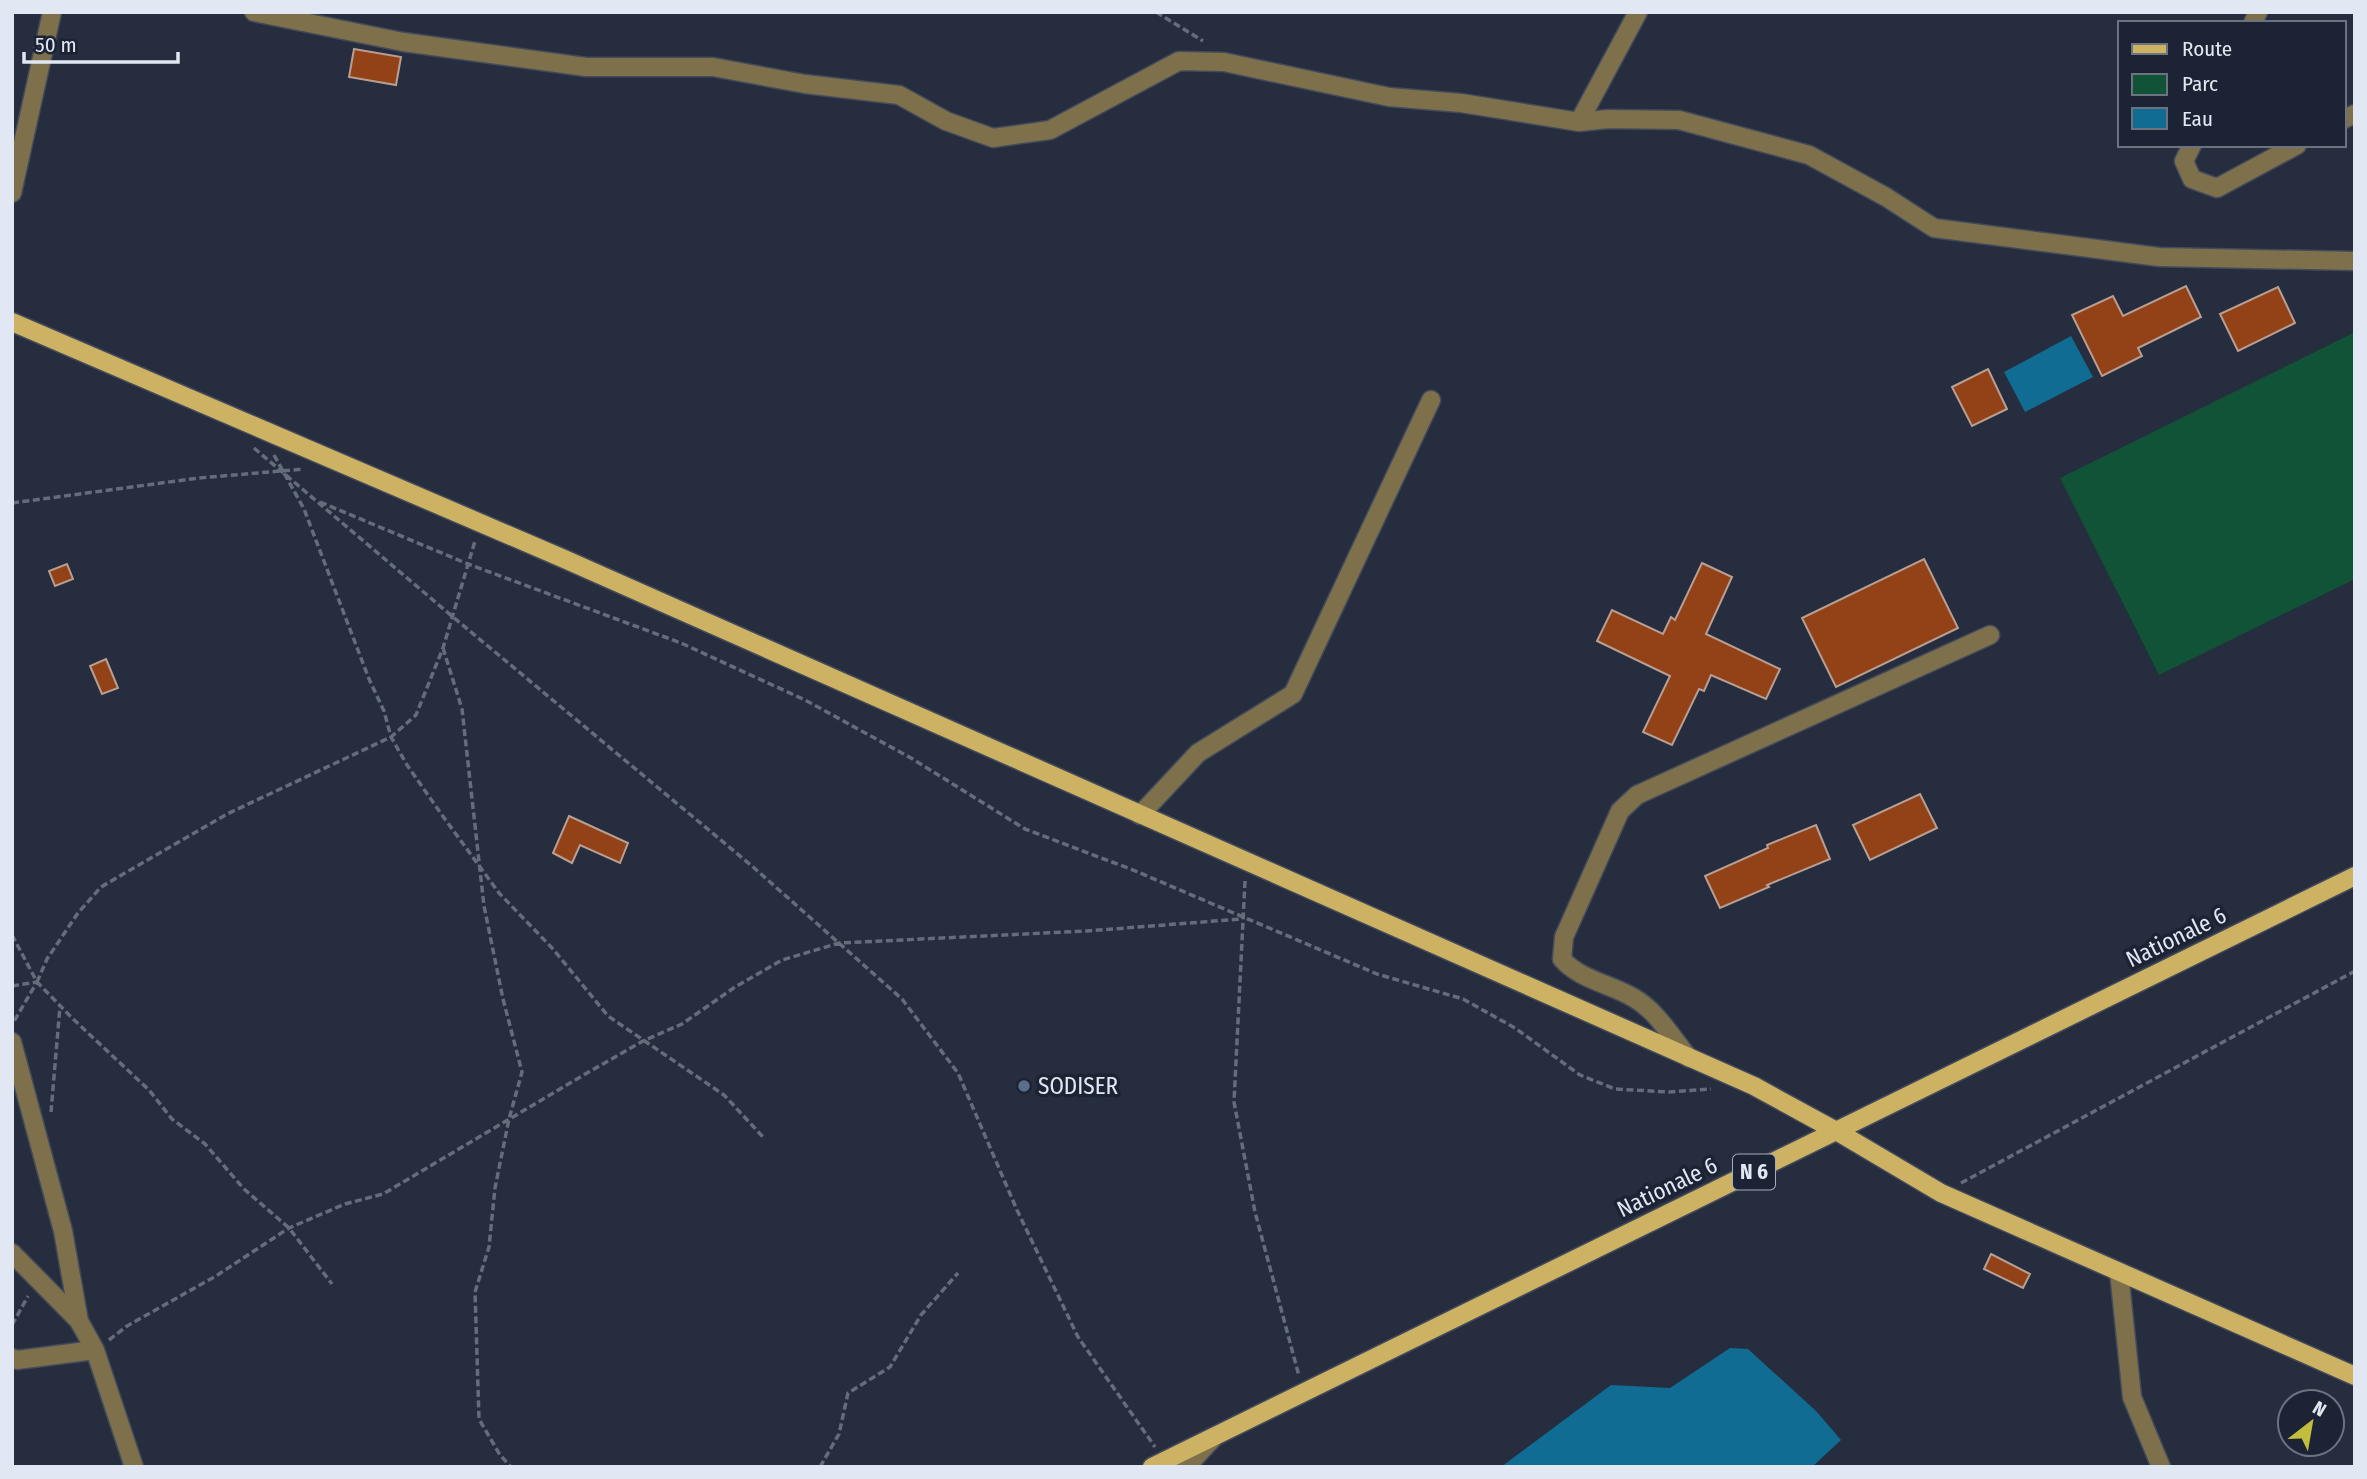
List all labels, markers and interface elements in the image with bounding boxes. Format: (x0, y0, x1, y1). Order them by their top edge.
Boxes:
scale bar (24, 21, 178, 65)
legend (2118, 21, 2346, 147)
text: 50 m (35, 32, 77, 58)
text: Route (2182, 36, 2232, 62)
text: Parc (2182, 71, 2218, 97)
text: Eau (2182, 106, 2213, 132)
street label: Nationale 6 (2121, 901, 2231, 973)
place label: SODISER (1038, 1072, 1118, 1100)
marker: SODISER (1016, 1078, 1032, 1094)
street label: Nationale 6 (1612, 1151, 1722, 1223)
road number: N 6 (1733, 1154, 1775, 1190)
north arrow (2276, 1388, 2346, 1458)
text: N (2309, 1396, 2330, 1422)

